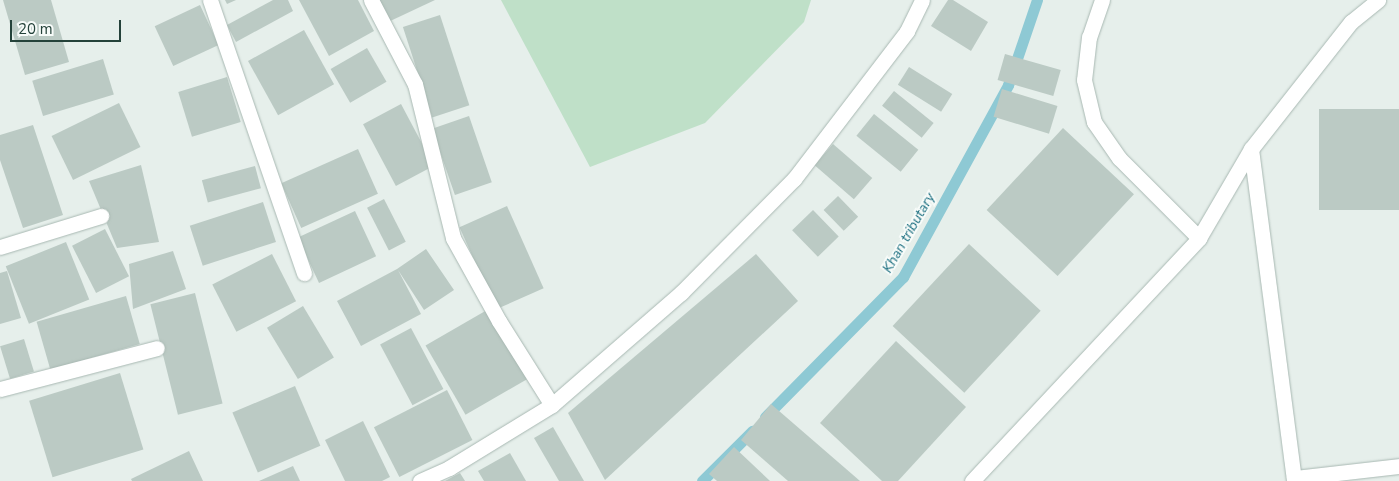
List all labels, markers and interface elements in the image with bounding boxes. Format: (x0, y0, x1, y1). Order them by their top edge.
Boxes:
scale bar (12, 10, 124, 42)
text: 20 m (18, 19, 53, 39)
water label: Khan tributary (879, 190, 939, 276)

